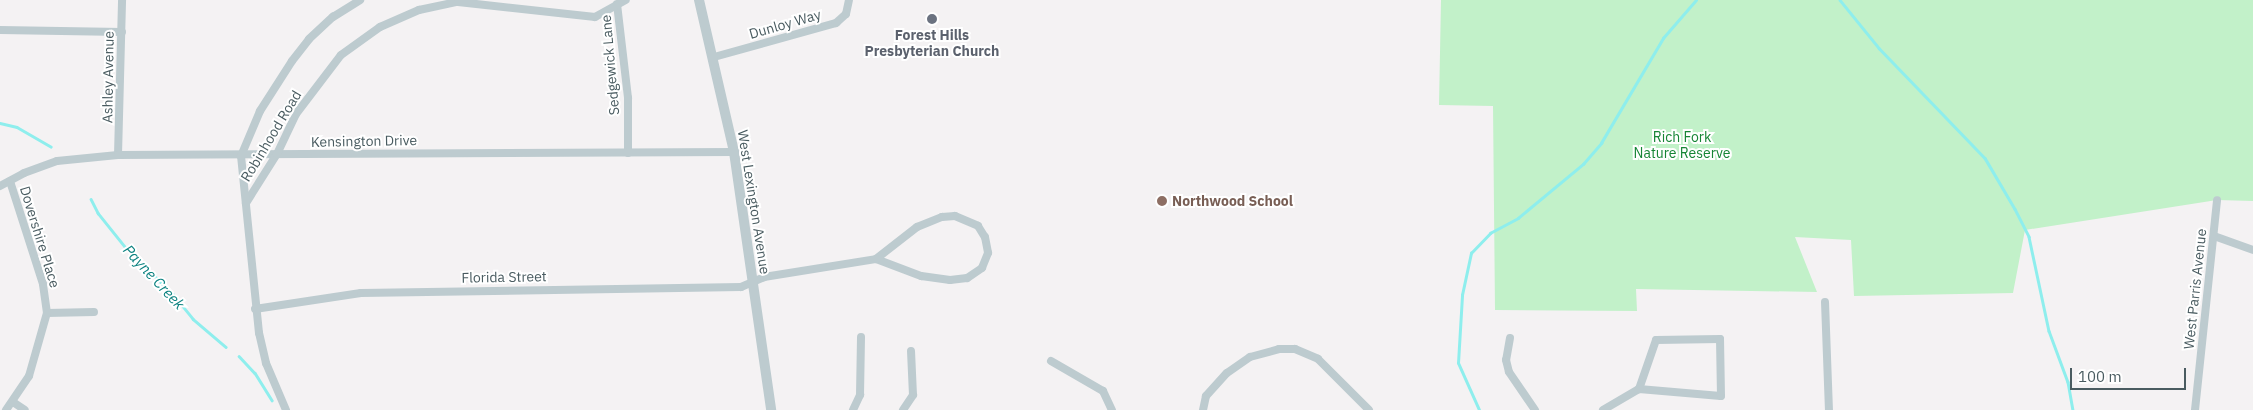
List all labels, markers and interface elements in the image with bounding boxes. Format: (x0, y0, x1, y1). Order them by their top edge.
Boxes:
street label: Dunloy Way (747, 6, 823, 42)
marker: Forest Hills Presbyterian Church (926, 13, 938, 25)
street label: Sedgewick Lane (597, 14, 623, 116)
place label: Forest Hills Presbyterian Church (865, 27, 999, 59)
street label: Ashley Avenue (99, 31, 117, 123)
street label: Robinhood Road (237, 87, 305, 185)
street label: West Lexington Avenue (734, 129, 774, 275)
park label: Rich Fork Nature Reserve (1634, 129, 1730, 162)
street label: Kensington Drive (311, 132, 417, 150)
street label: Dovershire Place (17, 184, 63, 290)
place label: Northwood School (1172, 193, 1293, 209)
marker: Northwood School (1156, 195, 1168, 207)
street label: West Parris Avenue (2180, 228, 2210, 350)
water label: Payne Creek (120, 241, 188, 313)
street label: Florida Street (461, 268, 547, 286)
scale bar (2073, 358, 2189, 390)
text: 100 m (2078, 367, 2122, 386)

